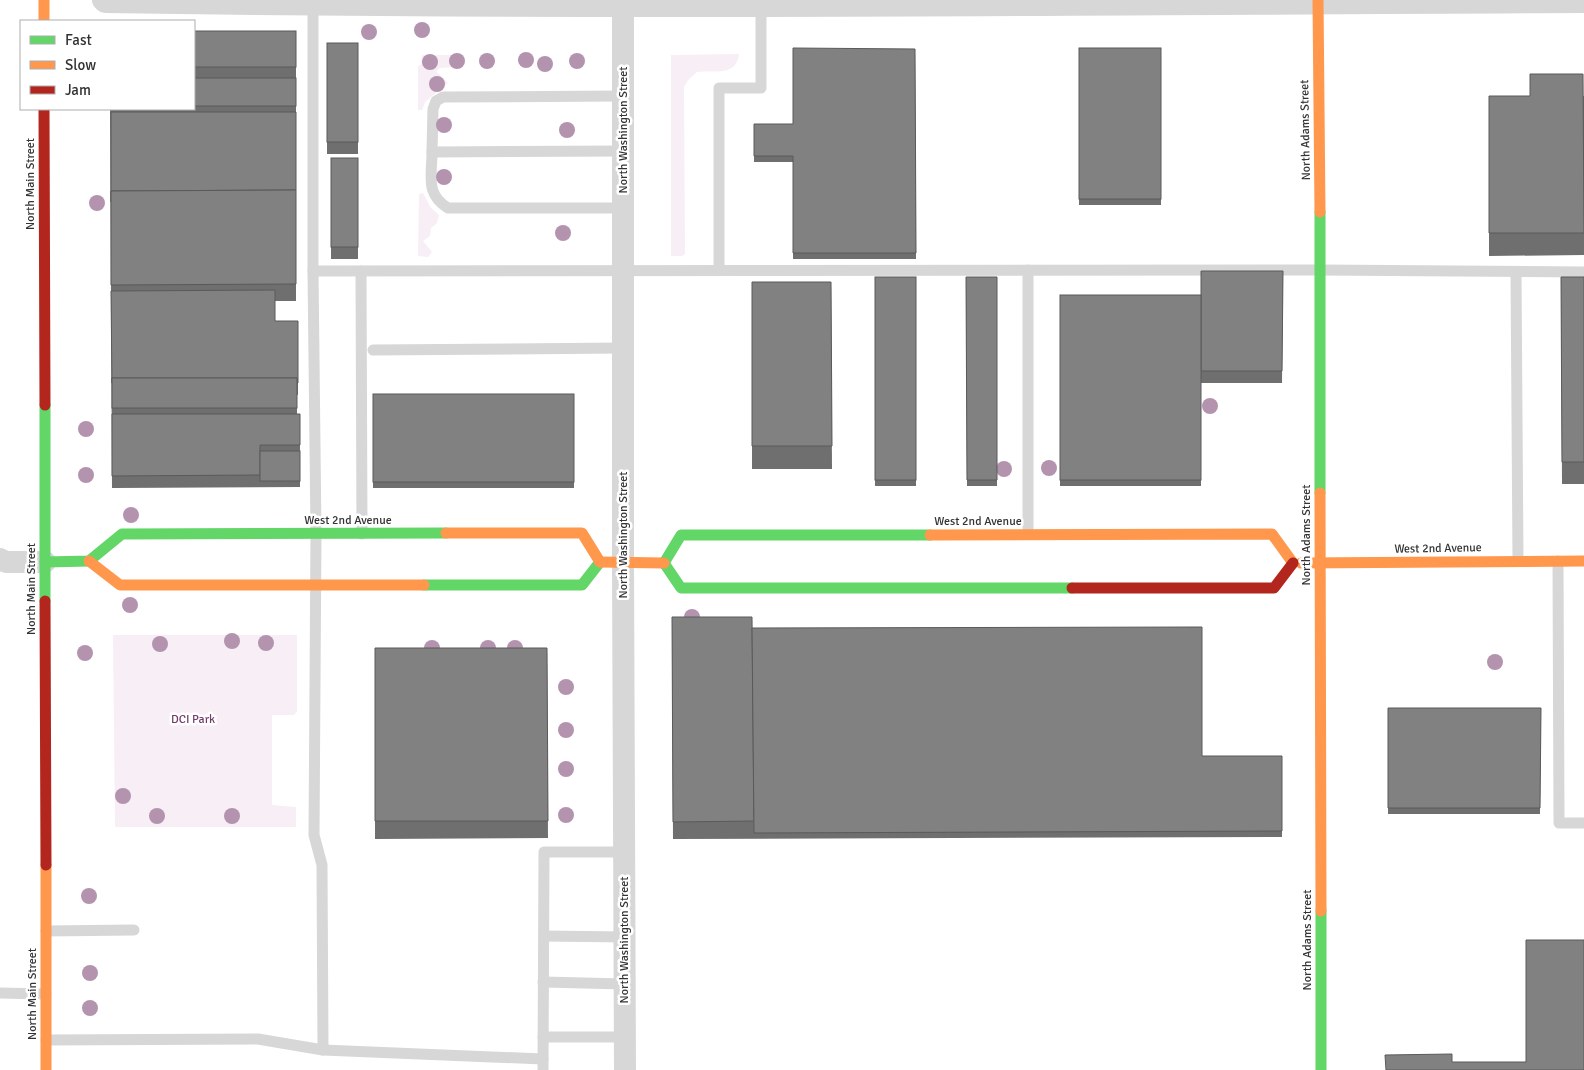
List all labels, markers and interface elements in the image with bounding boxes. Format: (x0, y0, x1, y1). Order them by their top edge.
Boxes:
legend (20, 20, 195, 110)
text: Fast (65, 31, 92, 49)
text: Slow (65, 56, 96, 74)
street label: North Washington Street (616, 67, 631, 193)
street label: North Adams Street (1297, 79, 1314, 181)
text: Jam (65, 81, 91, 99)
street label: North Main Street (23, 138, 38, 230)
street label: North Washington Street (616, 472, 631, 598)
street label: North Adams Street (1299, 485, 1314, 585)
street label: West 2nd Avenue (304, 513, 392, 528)
street label: West 2nd Avenue (934, 514, 1022, 529)
street label: West 2nd Avenue (1394, 540, 1482, 557)
street label: North Main Street (24, 543, 39, 635)
park label: DCI Park (171, 712, 215, 727)
street label: North Washington Street (617, 877, 632, 1003)
street label: North Adams Street (1300, 890, 1315, 990)
street label: North Main Street (25, 948, 40, 1040)

